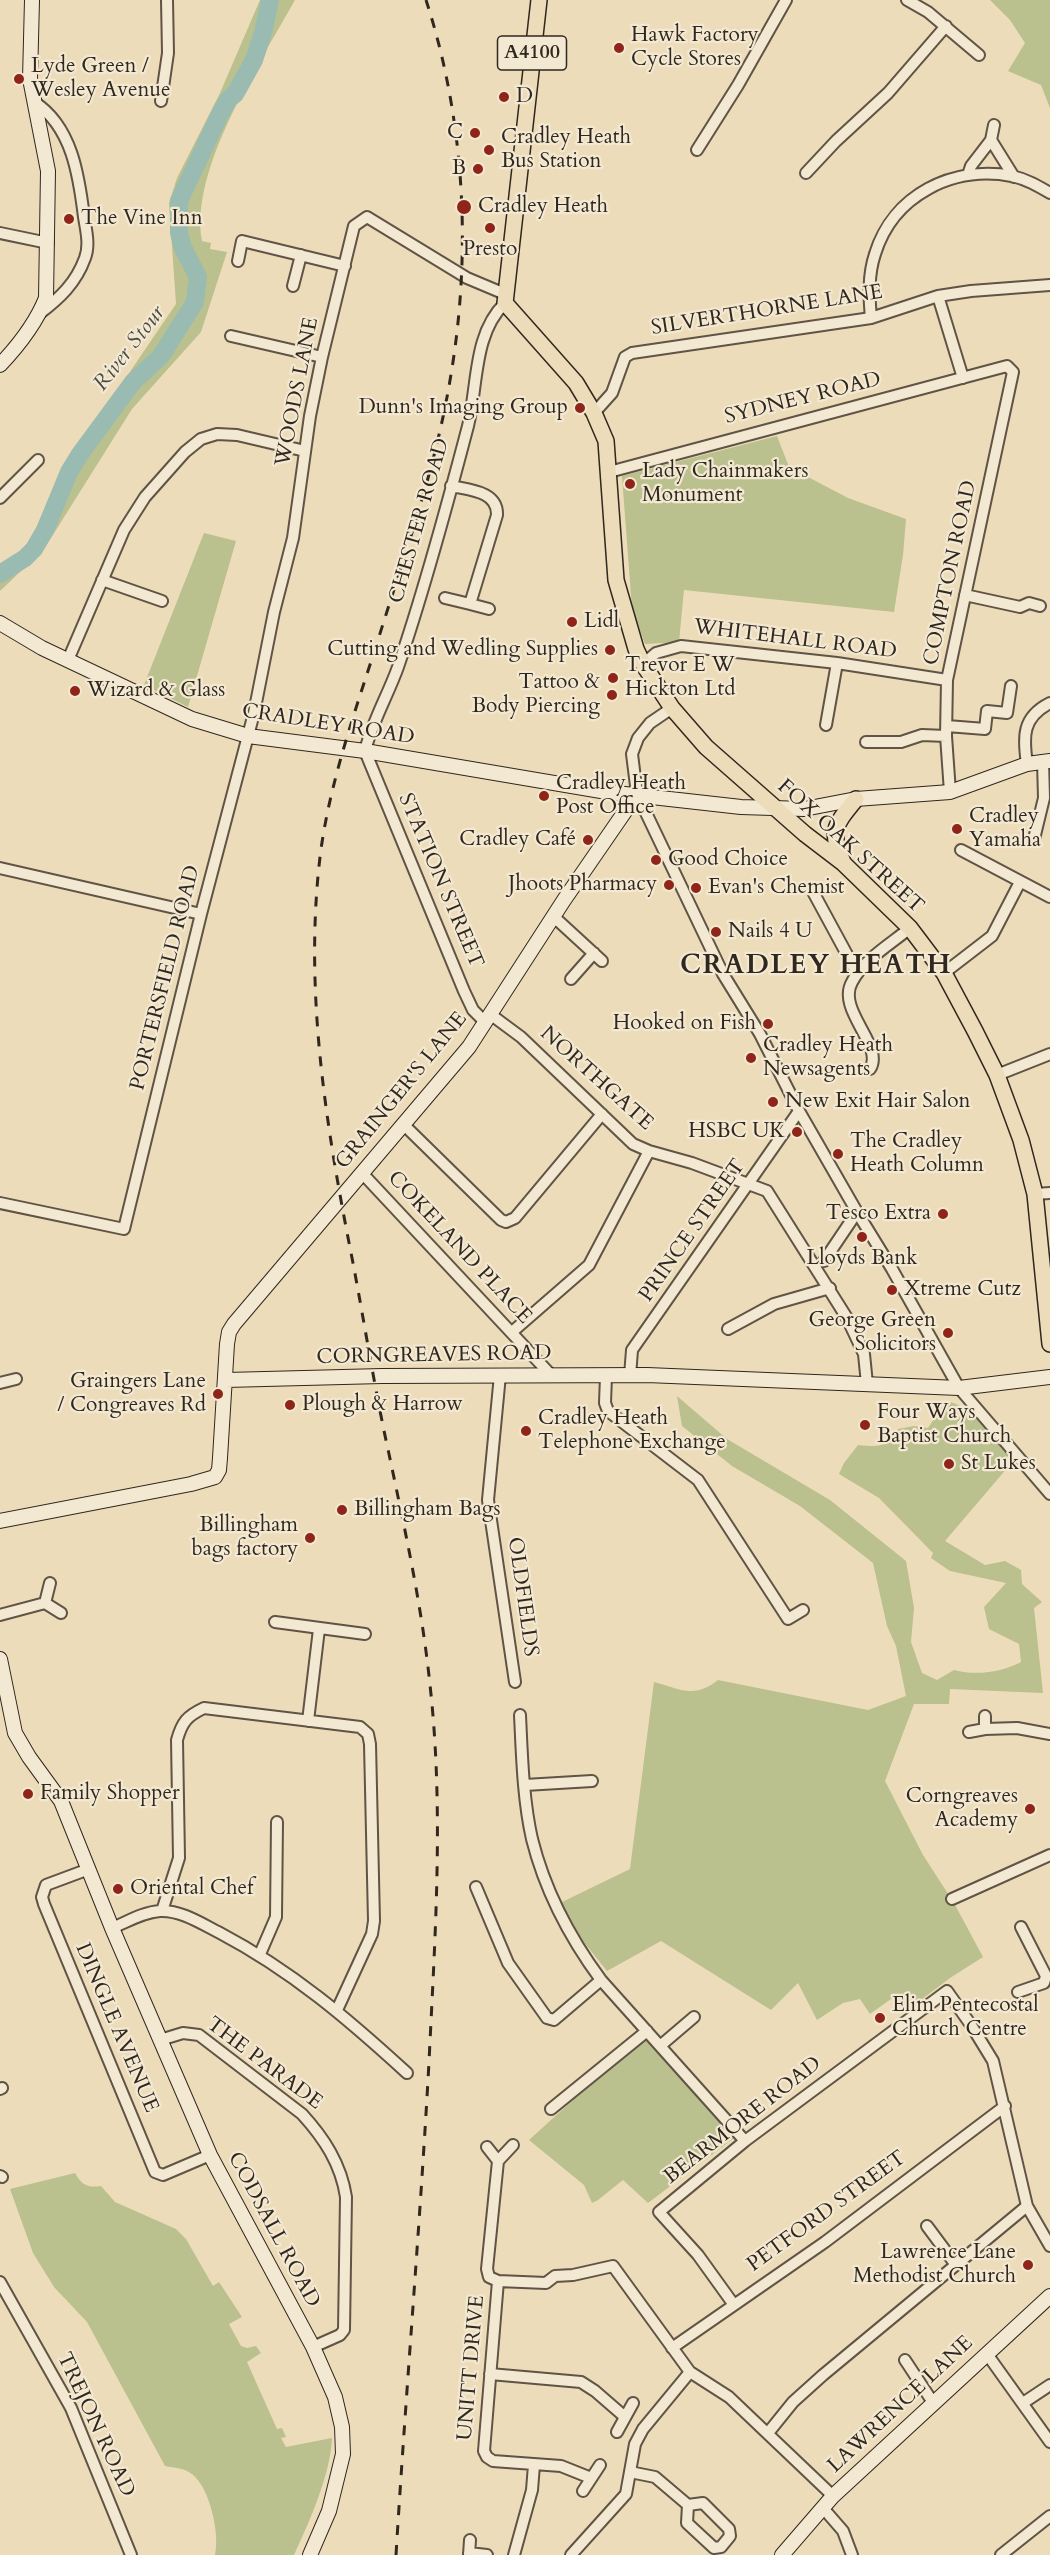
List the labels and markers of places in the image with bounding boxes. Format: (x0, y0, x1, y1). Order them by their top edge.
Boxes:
place label: Hawk Factory Cycle Stores (631, 23, 759, 73)
marker: Hawk Factory Cycle Stores (612, 41, 626, 55)
place label: Lyde Green / Wesley Avenue (31, 54, 170, 104)
marker: Lyde Green / Wesley Avenue (12, 72, 26, 86)
place label: D (516, 84, 533, 110)
marker: D (497, 90, 511, 104)
place label: C (447, 120, 463, 146)
place label: Cradley Heath Bus Station (501, 125, 631, 175)
marker: C (468, 126, 482, 140)
marker: Cradley Heath Bus Station (482, 143, 496, 157)
place label: B (452, 156, 466, 182)
marker: B (471, 162, 485, 176)
place label: Cradley Heath (478, 194, 608, 220)
marker: Cradley Heath (455, 198, 473, 216)
place label: The Vine Inn (81, 206, 203, 232)
marker: The Vine Inn (62, 212, 76, 226)
marker: Presto (483, 221, 497, 235)
place label: Presto (463, 237, 517, 263)
place label: Dunn's Imaging Group (359, 395, 568, 421)
marker: Dunn's Imaging Group (573, 401, 587, 415)
place label: Lady Chainmakers Monument (642, 459, 808, 509)
marker: Lady Chainmakers Monument (623, 477, 637, 491)
place label: Lidl (584, 609, 619, 635)
marker: Lidl (565, 615, 579, 629)
place label: Cutting and Wedling Supplies (327, 637, 598, 663)
marker: Cutting and Wedling Supplies (603, 643, 617, 657)
place label: Trevor E W Hickton Ltd (625, 653, 735, 703)
place label: Tattoo & Body Piercing (472, 670, 600, 720)
marker: Trevor E W Hickton Ltd (606, 671, 620, 685)
place label: Wizard & Glass (87, 678, 225, 704)
marker: Wizard & Glass (68, 684, 82, 698)
marker: Tattoo & Body Piercing (605, 688, 619, 702)
place label: Cradley Heath Post Office (556, 771, 686, 821)
marker: Cradley Heath Post Office (537, 789, 551, 803)
place label: Cradley Yamaha (969, 804, 1041, 854)
marker: Cradley Yamaha (950, 822, 964, 836)
place label: Cradley Café (459, 827, 576, 853)
marker: Cradley Café (581, 833, 595, 847)
place label: Good Choice (668, 847, 788, 873)
marker: Good Choice (649, 853, 663, 867)
place label: Jhoots Pharmacy (508, 872, 657, 898)
place label: Evan's Chemist (708, 875, 844, 901)
marker: Jhoots Pharmacy (662, 878, 676, 892)
marker: Evan's Chemist (689, 881, 703, 895)
place label: Nails 4 U (728, 919, 812, 945)
marker: Nails 4 U (709, 925, 723, 939)
place label: Hooked on Fish (613, 1011, 756, 1037)
marker: Hooked on Fish (761, 1017, 775, 1031)
place label: Cradley Heath Newsagents (763, 1033, 893, 1083)
marker: Cradley Heath Newsagents (744, 1051, 758, 1065)
place label: New Exit Hair Salon (785, 1089, 971, 1115)
marker: New Exit Hair Salon (766, 1095, 780, 1109)
place label: HSBC UK (688, 1119, 785, 1145)
marker: HSBC UK (790, 1125, 804, 1139)
place label: The Cradley Heath Column (850, 1129, 984, 1179)
marker: The Cradley Heath Column (831, 1147, 845, 1161)
place label: Tesco Extra (826, 1201, 931, 1227)
marker: Tesco Extra (936, 1207, 950, 1221)
marker: Lloyds Bank (855, 1230, 869, 1244)
place label: Lloyds Bank (807, 1246, 917, 1272)
place label: Xtreme Cutz (904, 1277, 1021, 1303)
marker: Xtreme Cutz (885, 1283, 899, 1297)
place label: George Green Solicitors (809, 1308, 936, 1358)
marker: George Green Solicitors (941, 1326, 955, 1340)
place label: Graingers Lane / Congreaves Rd (58, 1369, 206, 1419)
marker: Graingers Lane / Congreaves Rd (211, 1387, 225, 1401)
place label: Plough & Harrow (302, 1392, 463, 1418)
marker: Plough & Harrow (283, 1398, 297, 1412)
place label: Four Ways Baptist Church (877, 1400, 1011, 1450)
place label: Cradley Heath Telephone Exchange (538, 1406, 726, 1456)
marker: Four Ways Baptist Church (858, 1418, 872, 1432)
marker: Cradley Heath Telephone Exchange (519, 1424, 533, 1438)
place label: St Lukes (961, 1451, 1036, 1477)
marker: St Lukes (942, 1457, 956, 1471)
place label: Billingham Bags (354, 1497, 501, 1523)
marker: Billingham Bags (335, 1503, 349, 1517)
place label: Billingham bags factory (191, 1513, 298, 1563)
marker: Billingham bags factory (303, 1531, 317, 1545)
place label: Family Shopper (40, 1781, 180, 1807)
place label: Corngreaves Academy (906, 1784, 1018, 1834)
marker: Family Shopper (21, 1787, 35, 1801)
marker: Corngreaves Academy (1023, 1802, 1037, 1816)
place label: Oriental Chef (130, 1876, 253, 1902)
marker: Oriental Chef (111, 1882, 125, 1896)
place label: Elim Pentecostal Church Centre (892, 1993, 1039, 2043)
marker: Elim Pentecostal Church Centre (873, 2011, 887, 2025)
place label: Lawrence Lane Methodist Church (853, 2240, 1016, 2290)
marker: Lawrence Lane Methodist Church (1021, 2258, 1035, 2272)

